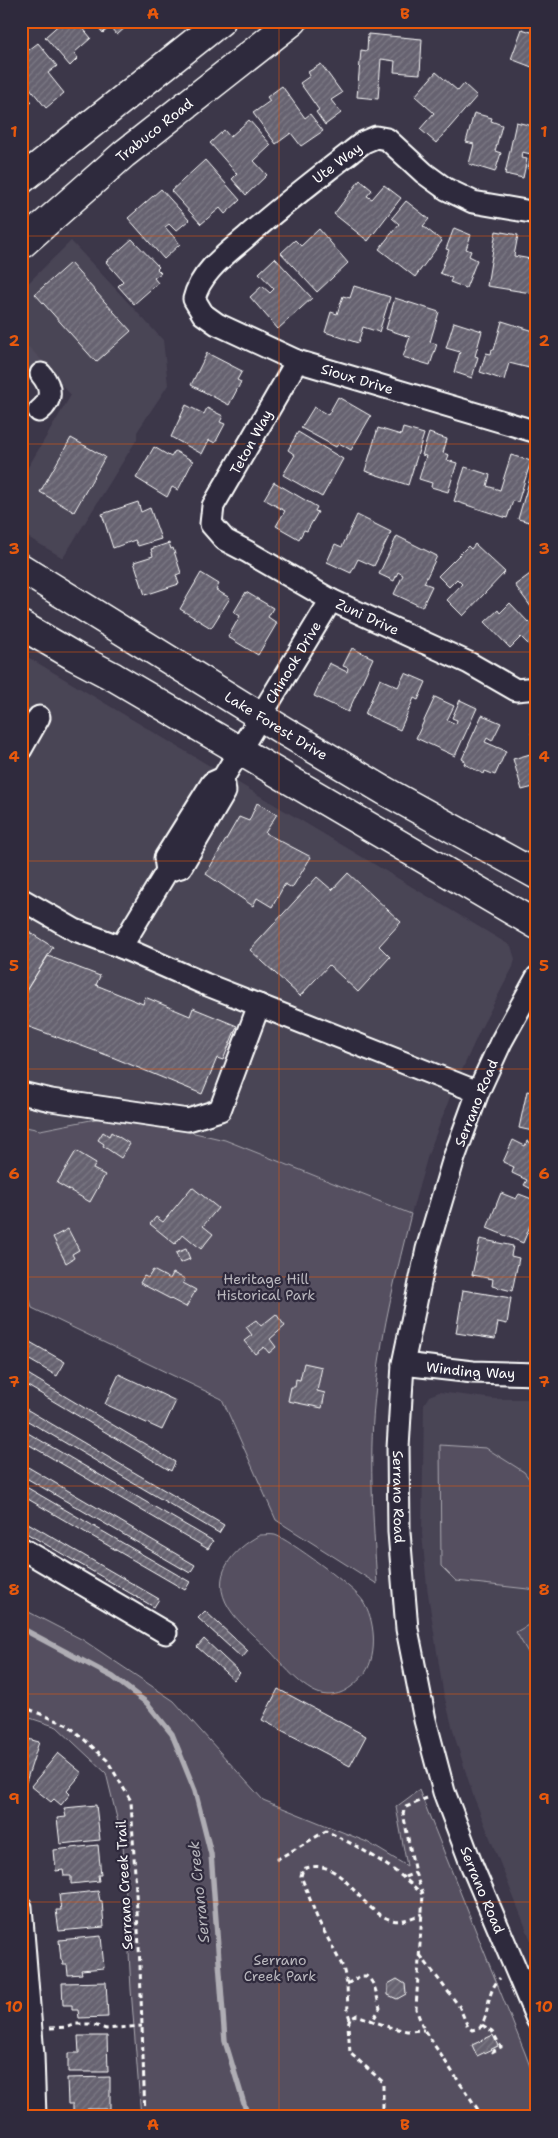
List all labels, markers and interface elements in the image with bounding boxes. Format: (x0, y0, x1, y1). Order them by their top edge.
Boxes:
text: A (147, 3, 159, 24)
text: B (400, 3, 410, 24)
street label: Trabuco Road (112, 94, 197, 166)
text: 1 (10, 121, 18, 142)
text: 1 (540, 121, 548, 142)
street label: Ute Way (309, 139, 365, 187)
text: 2 (8, 330, 20, 351)
text: 2 (538, 330, 550, 351)
street label: Sioux Drive (319, 360, 396, 398)
street label: Teton Way (226, 406, 276, 478)
text: 3 (8, 538, 20, 559)
text: 3 (538, 538, 550, 559)
street label: Zuni Drive (333, 595, 402, 639)
street label: Chinook Drive (261, 618, 325, 707)
street label: Lake Forest Drive (221, 687, 331, 764)
text: 4 (8, 746, 20, 767)
text: 4 (538, 746, 550, 767)
text: 5 (9, 955, 19, 976)
text: 5 (539, 955, 549, 976)
street label: Serrano Road (450, 1057, 502, 1149)
text: 6 (8, 1163, 20, 1184)
text: 6 (538, 1163, 550, 1184)
park label: Heritage Hill Historical Park (217, 1270, 315, 1304)
street label: Winding Way (425, 1358, 516, 1382)
text: 7 (8, 1371, 20, 1392)
text: 7 (538, 1371, 550, 1392)
street label: Serrano Road (389, 1450, 409, 1544)
text: 8 (8, 1579, 20, 1600)
text: 8 (538, 1579, 550, 1600)
text: 9 (8, 1788, 20, 1809)
text: 9 (538, 1788, 550, 1809)
street label: Serrano Creek Trail (112, 1819, 136, 1950)
water label: Serrano Creek (184, 1839, 214, 1944)
street label: Serrano Road (456, 1844, 509, 1936)
park label: Serrano Creek Park (244, 1951, 316, 1985)
text: 10 (5, 1996, 23, 2017)
text: 10 (535, 1996, 553, 2017)
text: A (147, 2114, 159, 2135)
text: B (400, 2114, 410, 2135)

